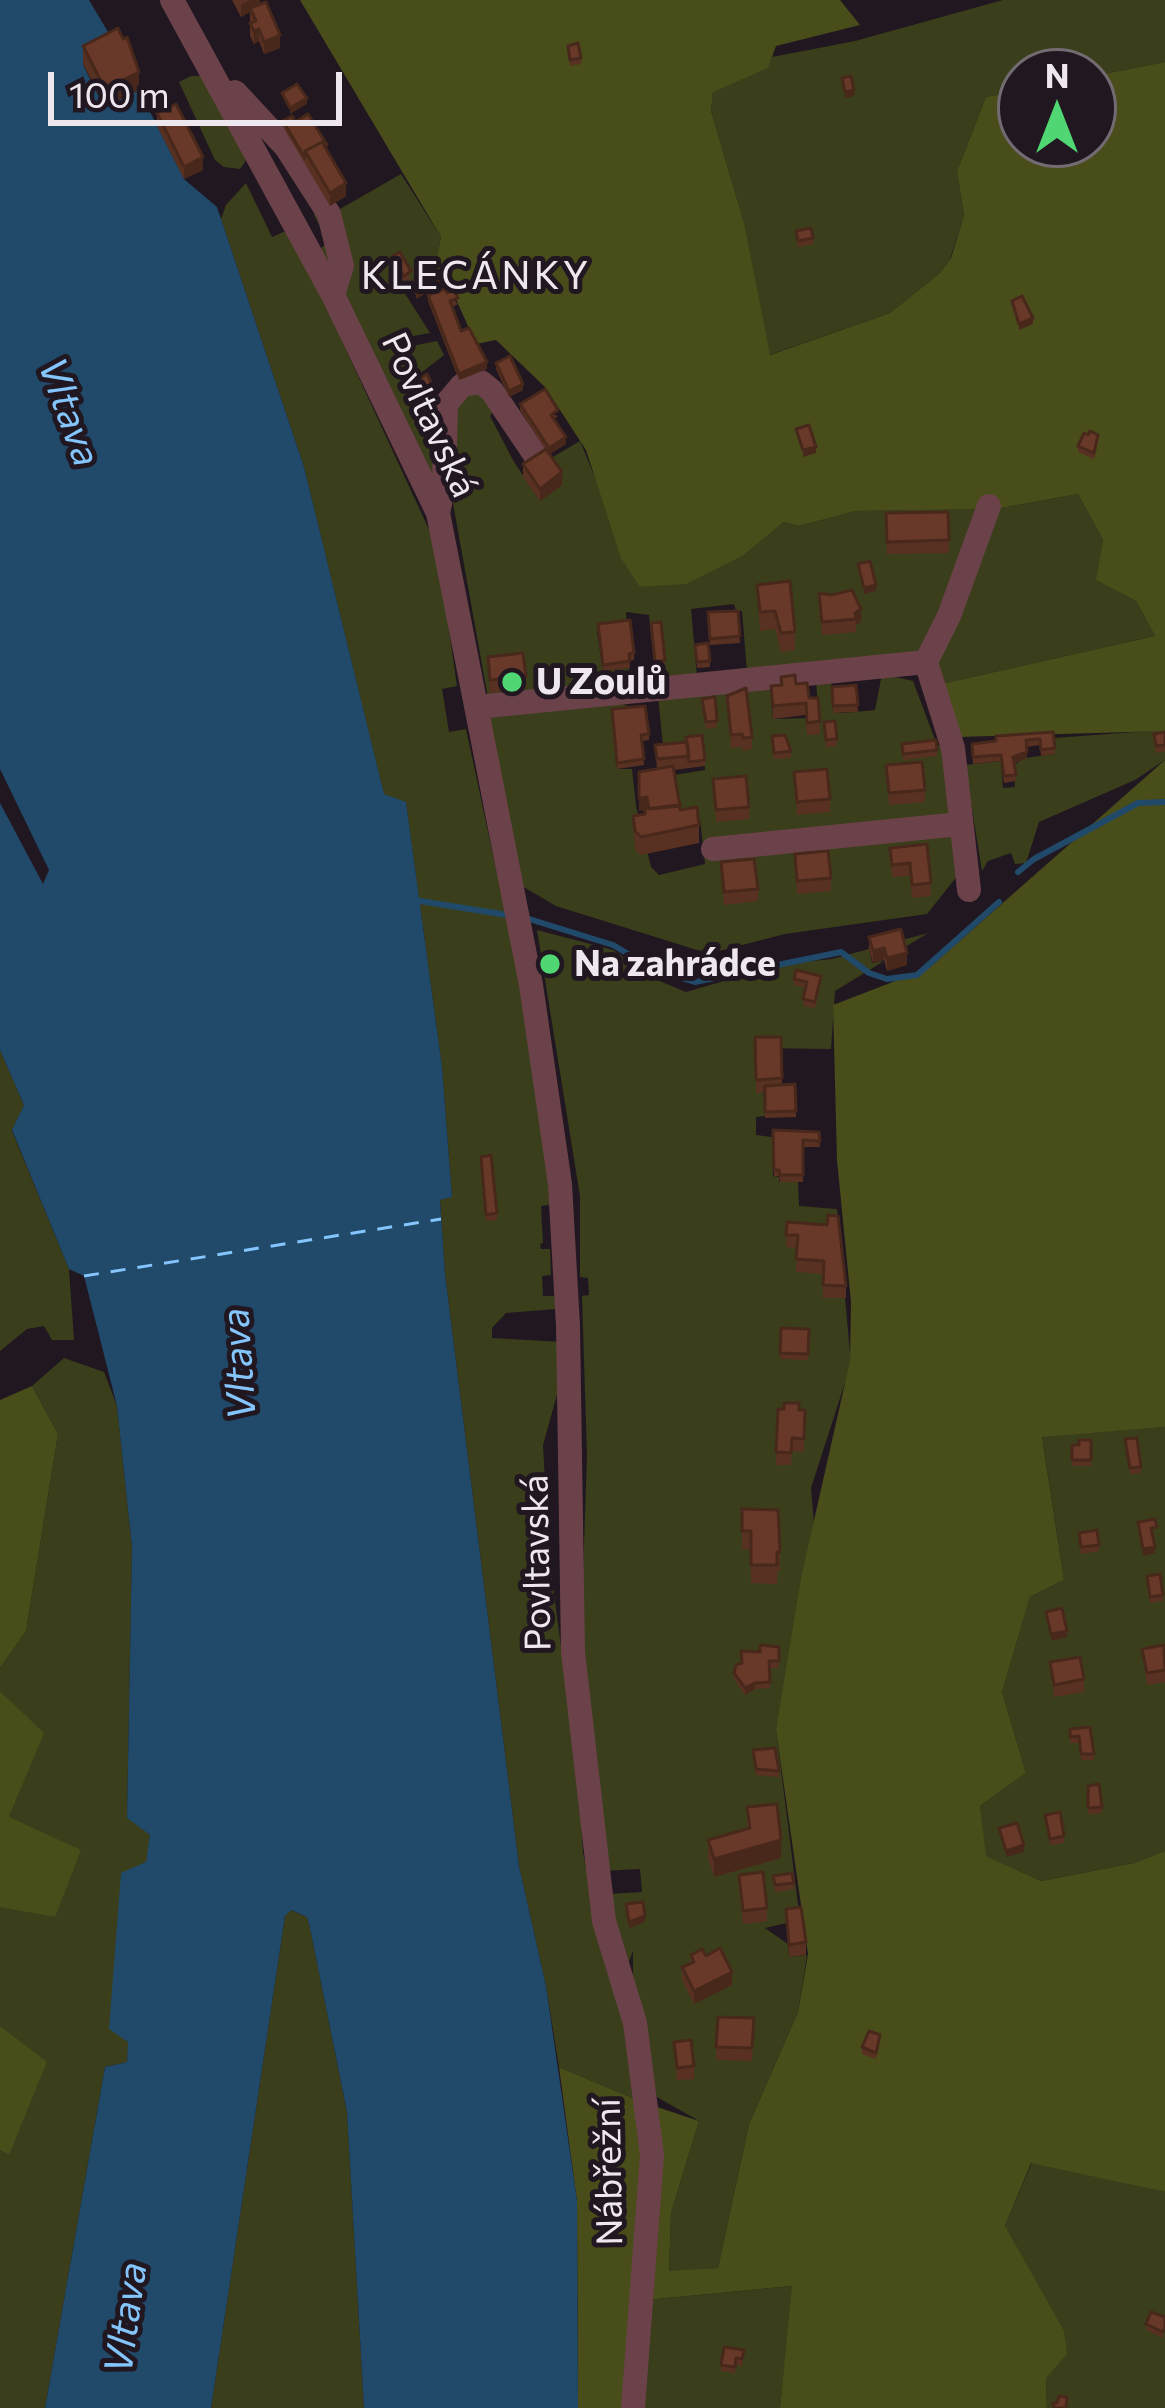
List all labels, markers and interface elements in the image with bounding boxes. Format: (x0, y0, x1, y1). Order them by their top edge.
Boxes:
scale bar (54, 48, 348, 122)
north arrow (997, 48, 1117, 168)
text: N (1045, 54, 1069, 95)
text: 100 m (69, 71, 170, 115)
district label: KLECÁNKY (361, 253, 591, 299)
street label: Povltavská (372, 326, 486, 504)
water label: Vltava (28, 351, 110, 473)
place label: U Zoulů (536, 660, 666, 704)
marker: U Zoulů (499, 669, 525, 695)
place label: Na zahrádce (574, 942, 776, 986)
marker: Na zahrádce (537, 951, 563, 977)
water label: Vltava (212, 1306, 266, 1422)
street label: Povltavská (514, 1474, 560, 1652)
street label: Nábřežní (586, 2098, 632, 2246)
water label: Vltava (95, 2259, 157, 2377)

